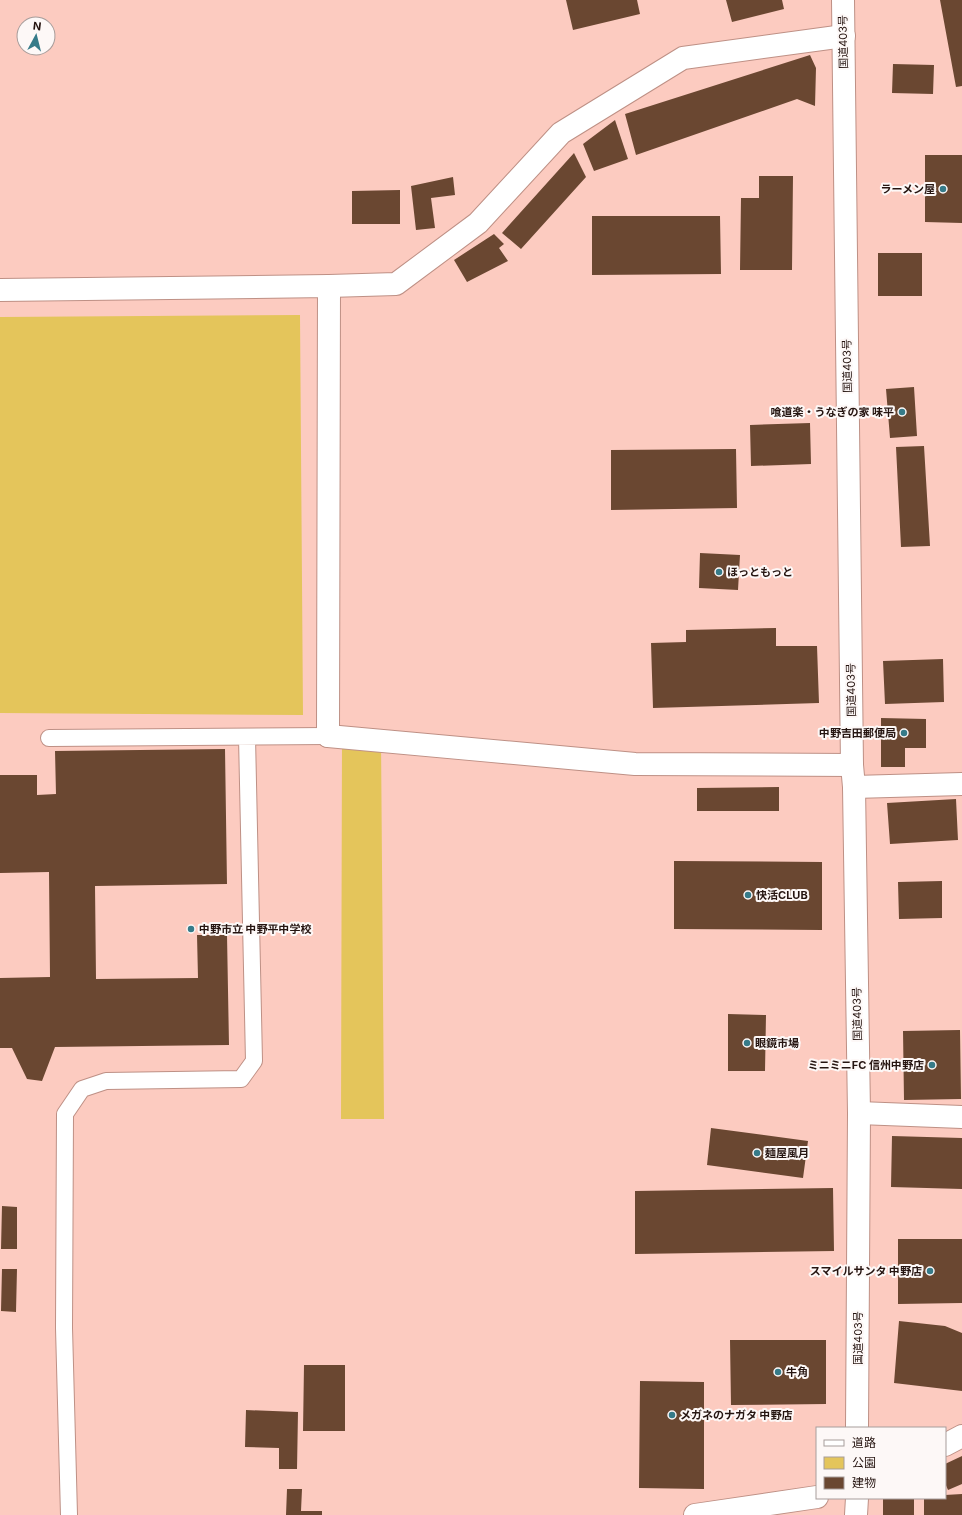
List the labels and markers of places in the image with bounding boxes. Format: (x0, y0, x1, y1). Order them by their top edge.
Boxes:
place label: ラーメン屋 (880, 182, 935, 196)
marker: ラーメン屋 (938, 184, 948, 194)
place label: 喰道楽・うなぎの家 味平 (770, 405, 894, 419)
marker: 喰道楽・うなぎの家 味平 (897, 407, 907, 417)
place label: ほっともっと (727, 565, 793, 579)
marker: ほっともっと (714, 567, 724, 577)
place label: 中野吉田郵便局 (819, 726, 896, 740)
marker: 中野吉田郵便局 (899, 728, 909, 738)
place label: 快活CLUB (756, 888, 808, 902)
marker: 快活CLUB (743, 890, 753, 900)
place label: 中野市立 中野平中学校 (199, 922, 312, 936)
marker: 中野市立 中野平中学校 (186, 924, 196, 934)
place label: 眼鏡市場 (755, 1036, 799, 1050)
marker: 眼鏡市場 (742, 1038, 752, 1048)
place label: ミニミニFC 信州中野店 (808, 1058, 924, 1072)
marker: ミニミニFC 信州中野店 (927, 1060, 937, 1070)
place label: 麺屋風月 (764, 1146, 809, 1160)
marker: 麺屋風月 (752, 1148, 762, 1158)
place label: スマイルサンタ 中野店 (810, 1264, 922, 1278)
marker: スマイルサンタ 中野店 (925, 1266, 935, 1276)
place label: 牛角 (786, 1365, 808, 1379)
marker: 牛角 (773, 1367, 783, 1377)
place label: メガネのナガタ 中野店 (680, 1408, 793, 1422)
marker: メガネのナガタ 中野店 (667, 1410, 677, 1420)

